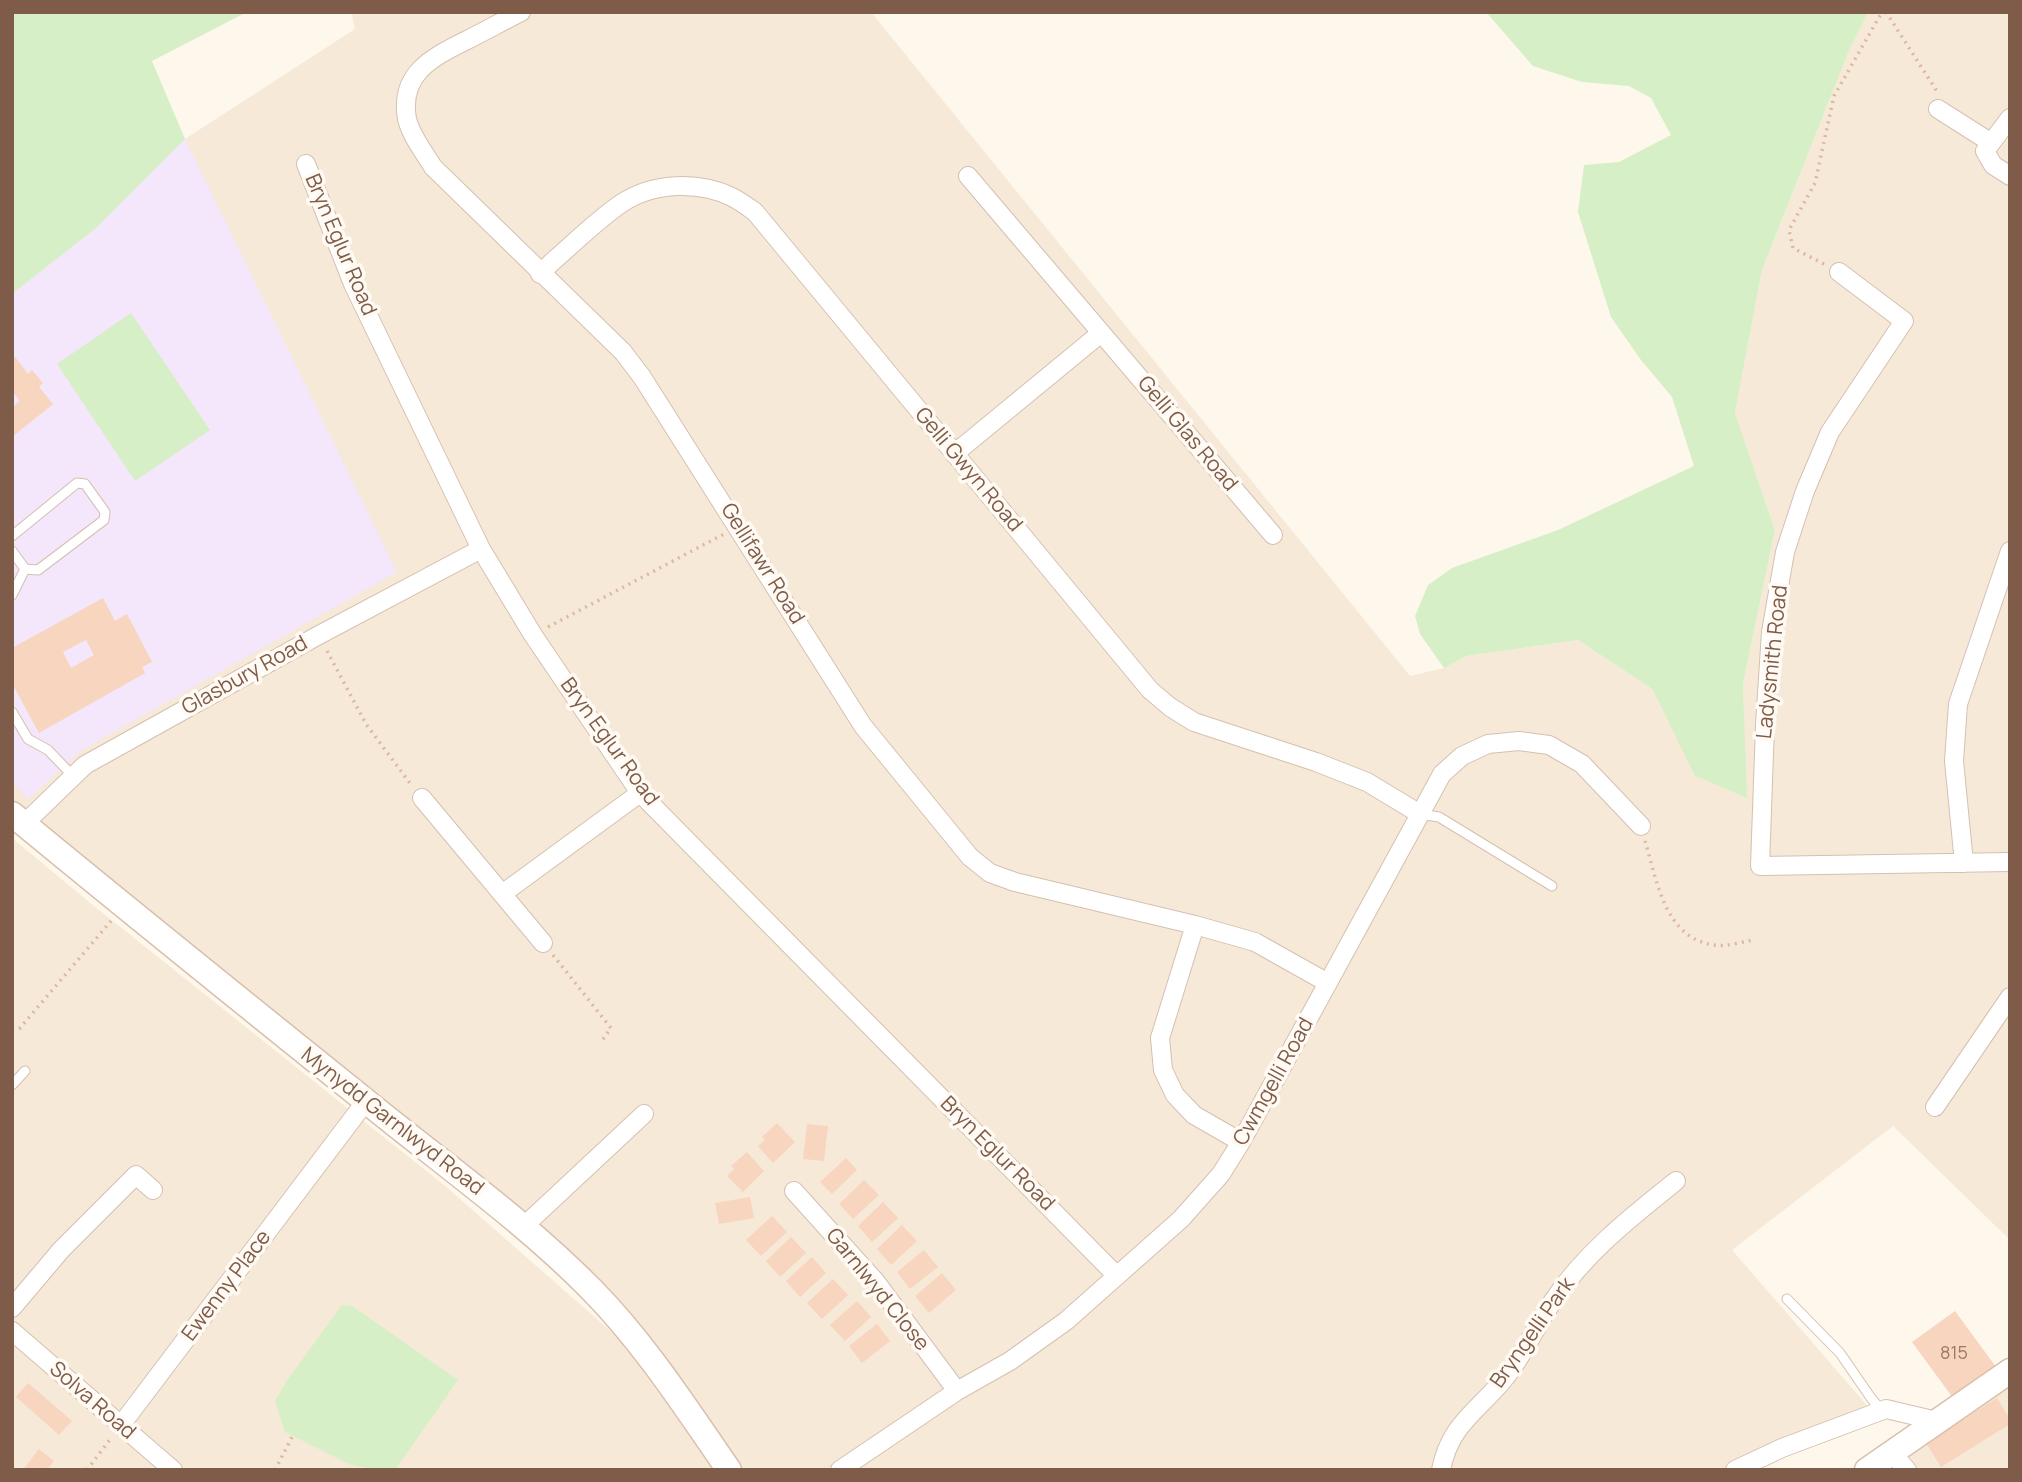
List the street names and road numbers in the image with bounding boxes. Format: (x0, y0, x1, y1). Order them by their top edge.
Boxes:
street label: Bryn Eglur Road (299, 170, 381, 320)
street label: Gelli Glas Road (1132, 371, 1242, 497)
street label: Gelli Gwyn Road (909, 403, 1027, 537)
street label: Gellifawr Road (715, 499, 809, 629)
street label: Ladysmith Road (1752, 584, 1794, 740)
street label: Glasbury Road (178, 631, 312, 721)
street label: Bryn Eglur Road (554, 673, 664, 811)
street label: Cwmgelli Road (1228, 1014, 1320, 1150)
street label: Mynydd Garnlwyd Road (296, 1043, 488, 1201)
street label: Bryn Eglur Road (935, 1092, 1059, 1216)
street label: Garnlwyd Close (820, 1224, 934, 1356)
street label: Ewenny Place (177, 1226, 277, 1346)
street label: Bryngelli Park (1486, 1273, 1580, 1393)
street label: Solva Road (44, 1357, 140, 1445)

